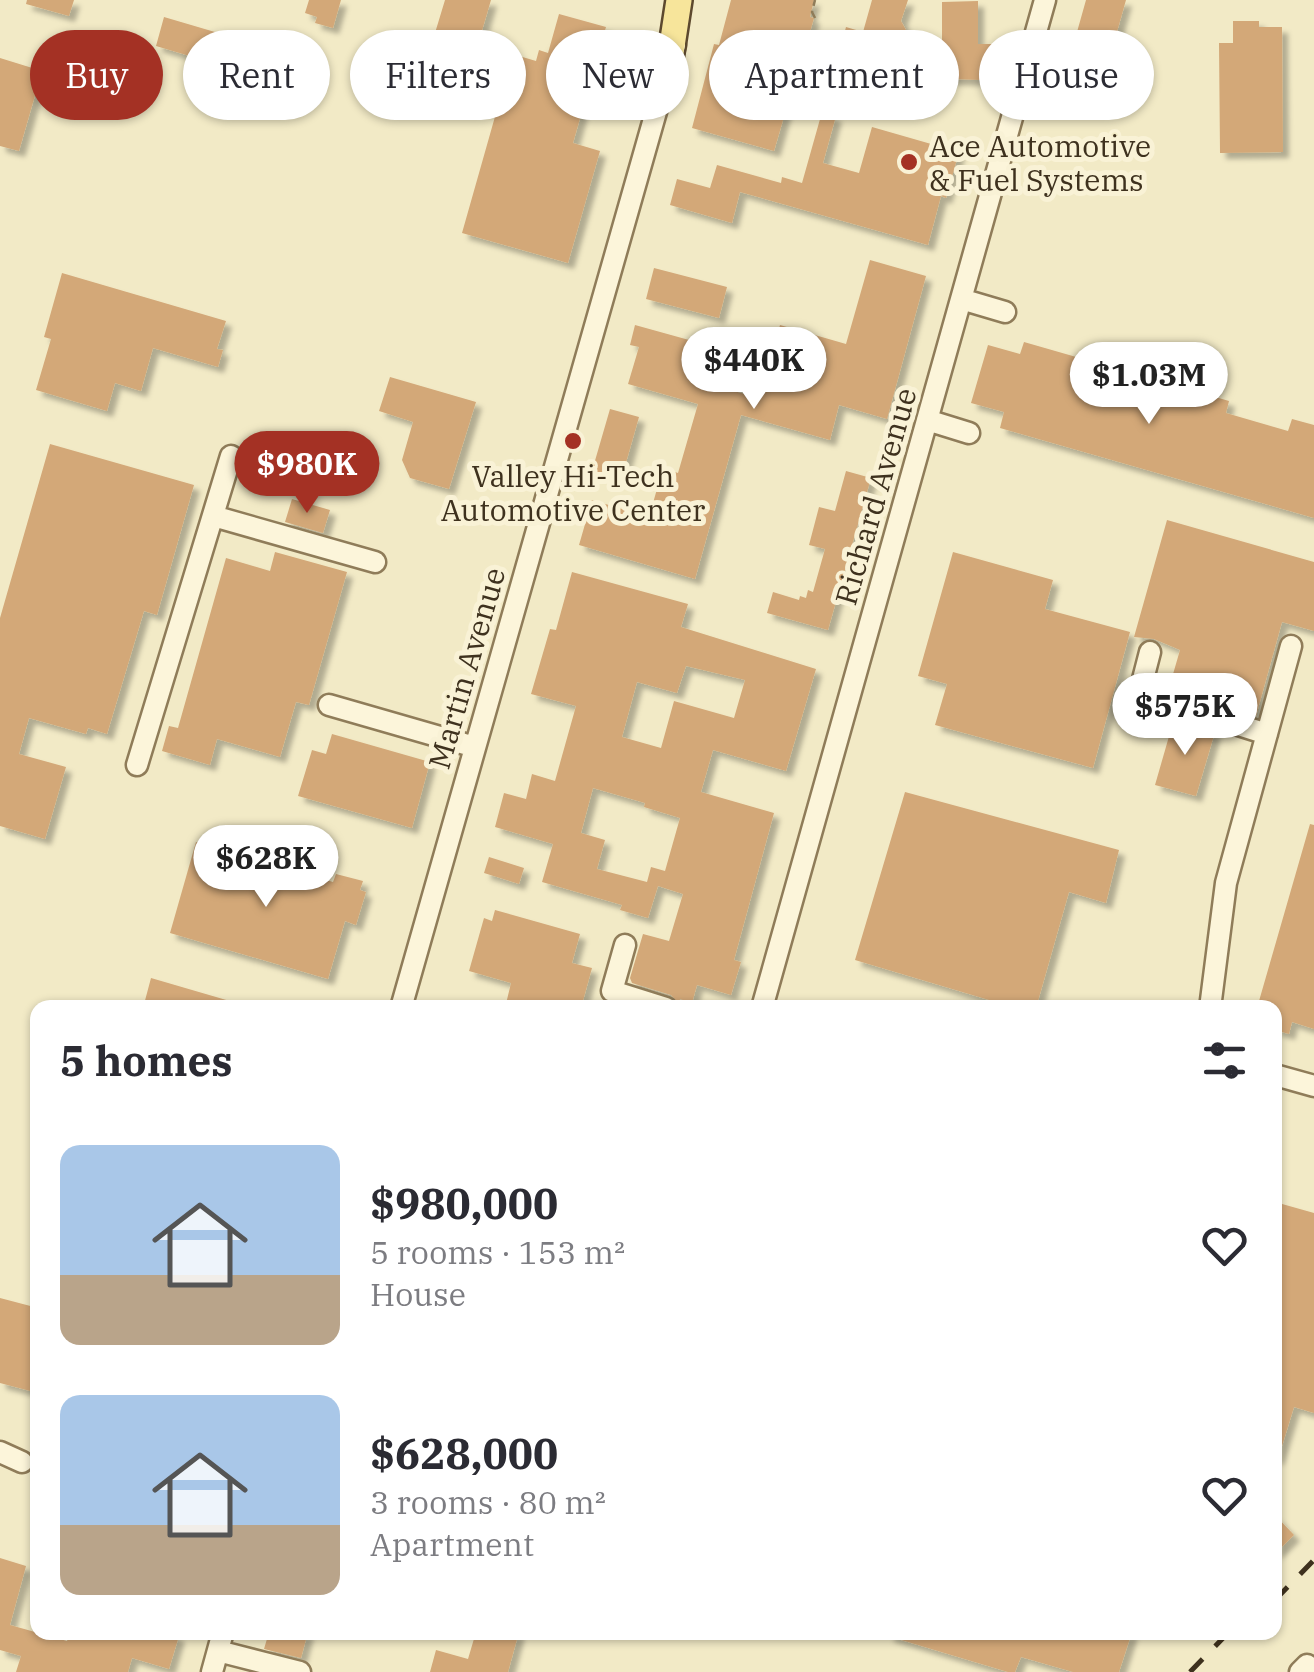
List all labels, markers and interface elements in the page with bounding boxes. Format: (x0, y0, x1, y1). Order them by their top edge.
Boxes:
chip: Buy (30, 30, 163, 120)
chip: Rent (183, 30, 330, 120)
chip: Filters (350, 30, 526, 120)
chip: New (546, 30, 689, 120)
chip: Apartment (709, 30, 959, 120)
chip: House (979, 30, 1154, 120)
place label: Ace Automotive & Fuel Systems (929, 126, 1151, 199)
marker: Ace Automotive & Fuel Systems (898, 151, 920, 173)
pin: $440K (684, 327, 824, 412)
text: $440K (703, 338, 805, 380)
pin: $1.03M (1068, 342, 1230, 427)
text: $1.03M (1092, 353, 1206, 395)
street label: Richard Avenue (825, 383, 925, 609)
marker: Valley Hi-Tech Automotive Center (562, 430, 584, 452)
pin: $980K (237, 431, 377, 516)
text: $980K (256, 442, 358, 484)
place label: Valley Hi-Tech Automotive Center (441, 456, 705, 529)
street label: Martin Avenue (419, 563, 513, 773)
pin: $575K (1115, 673, 1255, 758)
text: $575K (1134, 684, 1236, 726)
pin: $628K (196, 825, 336, 910)
text: $628K (215, 836, 317, 878)
text: 5 homes (60, 1033, 233, 1088)
icon: filters (1197, 1033, 1252, 1088)
text: $980,000 (370, 1176, 558, 1231)
icon: home (140, 1185, 260, 1305)
icon: heart (1197, 1218, 1252, 1273)
text: 5 rooms · 153 m² (370, 1231, 625, 1273)
text: House (370, 1273, 466, 1315)
text: $628,000 (370, 1426, 558, 1481)
icon: home (140, 1435, 260, 1555)
icon: heart (1197, 1468, 1252, 1523)
text: 3 rooms · 80 m² (370, 1481, 606, 1523)
text: Apartment (370, 1523, 534, 1565)

